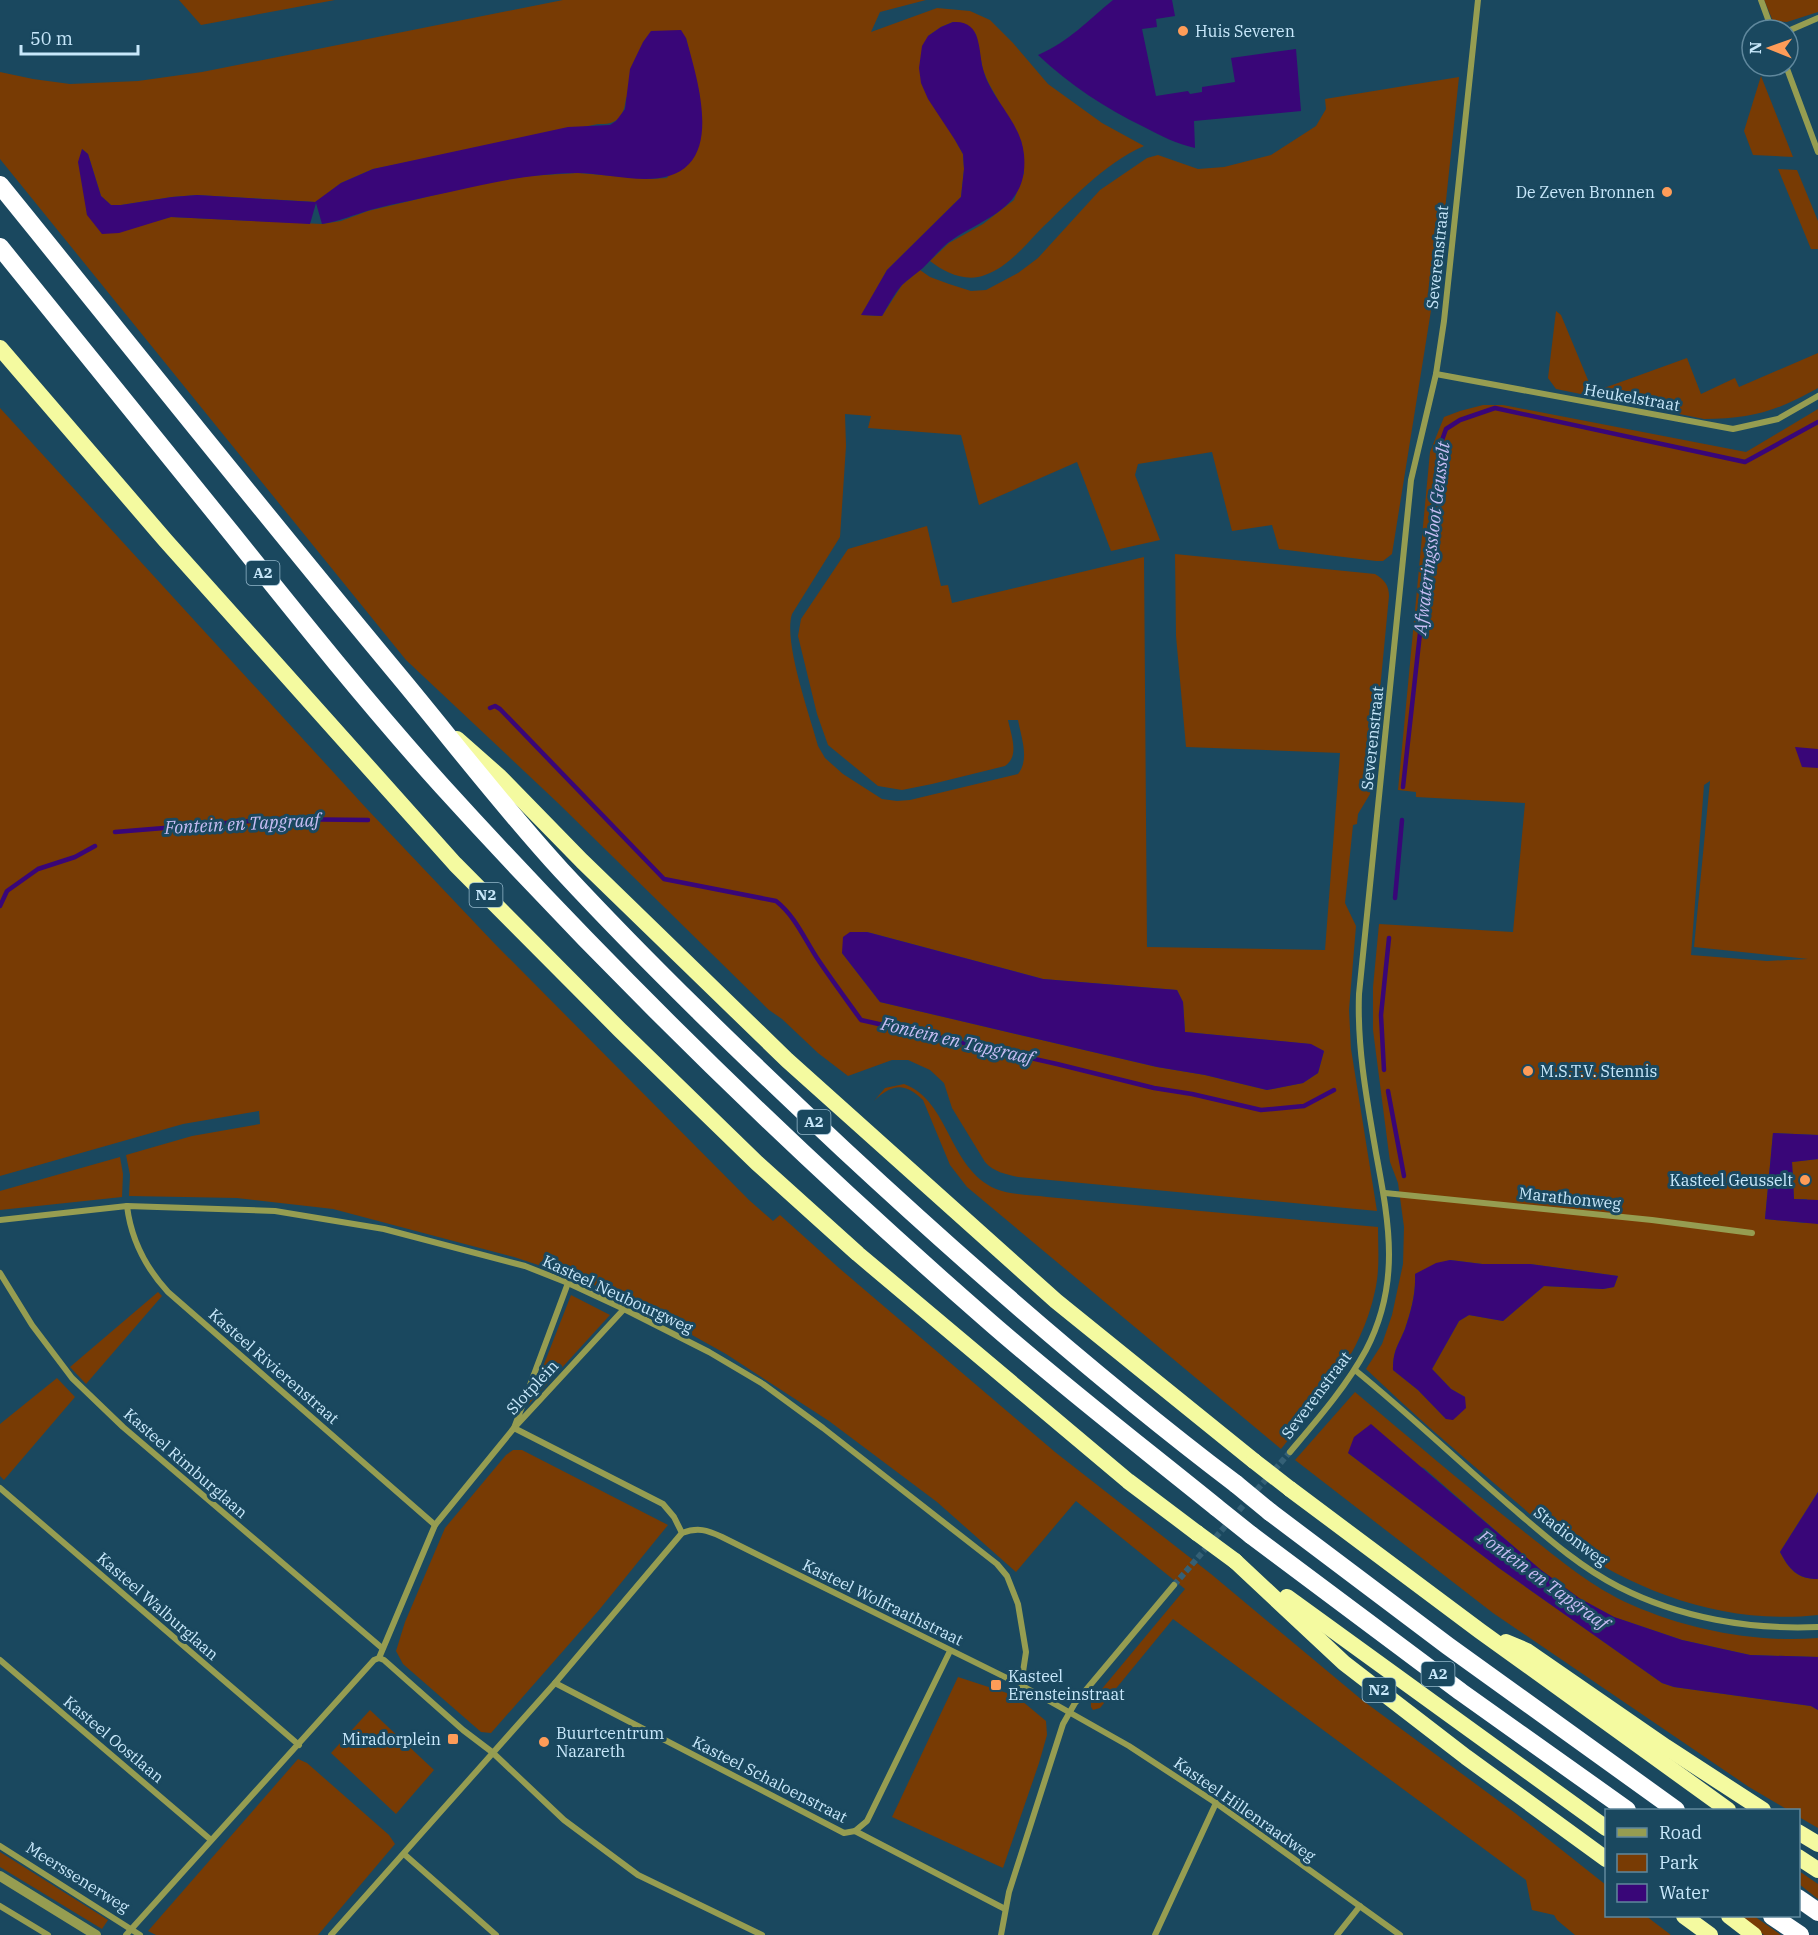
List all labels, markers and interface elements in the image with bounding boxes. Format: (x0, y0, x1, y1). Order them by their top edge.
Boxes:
scale bar (21, 18, 138, 56)
north arrow (1740, 18, 1800, 78)
place label: Huis Severen (1195, 21, 1295, 41)
marker: Huis Severen (1176, 24, 1190, 38)
text: 50 m (30, 27, 73, 50)
text: N (1745, 41, 1765, 54)
place label: De Zeven Bronnen (1516, 182, 1655, 202)
marker: De Zeven Bronnen (1660, 185, 1674, 199)
street label: Severenstraat (1422, 204, 1452, 310)
street label: Heukelstraat (1583, 379, 1682, 415)
water label: Afwateringssloot Geusselt (1408, 440, 1455, 637)
road number: A2 (246, 561, 280, 585)
street label: Severenstraat (1357, 685, 1387, 791)
water label: Fontein en Tapgraaf (163, 808, 324, 839)
road number: N2 (470, 883, 502, 907)
water label: Fontein en Tapgraaf (878, 1012, 1039, 1070)
place label: M.S.T.V. Stennis (1540, 1061, 1657, 1081)
marker: M.S.T.V. Stennis (1521, 1064, 1535, 1078)
road number: A2 (798, 1110, 830, 1134)
place label: Kasteel Geusselt (1670, 1170, 1793, 1190)
marker: Kasteel Geusselt (1798, 1173, 1812, 1187)
street label: Marathonweg (1518, 1183, 1622, 1213)
street label: Kasteel Neubourgweg (540, 1250, 697, 1338)
street label: Kasteel Rivierenstraat (205, 1304, 343, 1428)
street label: Severenstraat (1277, 1347, 1356, 1443)
street label: Slotplein (502, 1356, 562, 1418)
street label: Kasteel Rimburglaan (120, 1404, 252, 1522)
street label: Stadionweg (1530, 1502, 1612, 1570)
water label: Fontein en Tapgraaf (1473, 1524, 1616, 1637)
street label: Kasteel Walburglaan (93, 1548, 223, 1664)
street label: Kasteel Wolfraathstraat (799, 1554, 967, 1650)
road number: A2 (1422, 1662, 1454, 1686)
place label: Kasteel Erensteinstraat (1008, 1666, 1125, 1704)
marker: Kasteel Erensteinstraat (989, 1678, 1003, 1692)
road number: N2 (1362, 1678, 1396, 1702)
street label: Kasteel Oostlaan (60, 1691, 168, 1787)
place label: Buurtcentrum Nazareth (556, 1723, 664, 1761)
place label: Miradorplein (342, 1729, 441, 1749)
street label: Kasteel Schaloenstraat (689, 1731, 851, 1827)
marker: Miradorplein (446, 1732, 460, 1746)
marker: Buurtcentrum Nazareth (537, 1735, 551, 1749)
street label: Kasteel Hillenraadweg (1170, 1752, 1320, 1866)
legend (1605, 1809, 1800, 1917)
text: Road (1659, 1821, 1702, 1844)
street label: Meerssenerweg (23, 1837, 134, 1917)
text: Park (1659, 1851, 1699, 1874)
text: Water (1659, 1881, 1709, 1904)

